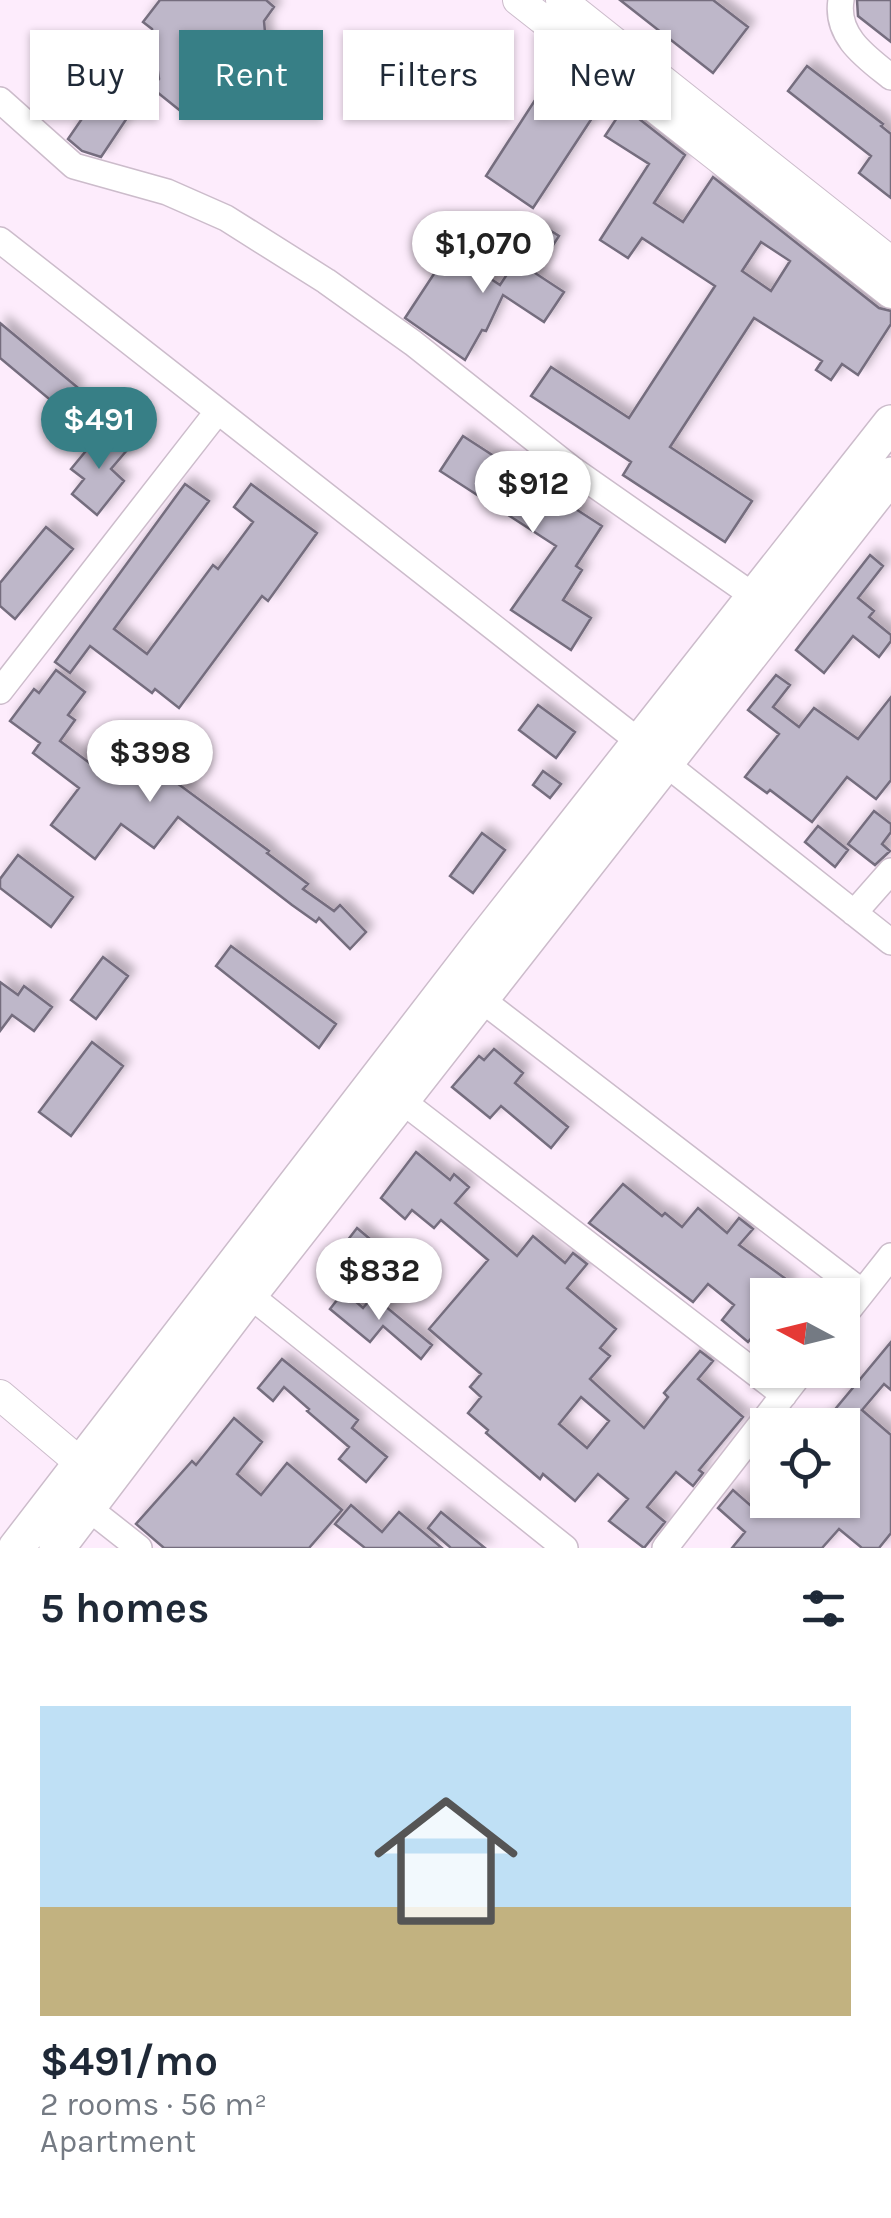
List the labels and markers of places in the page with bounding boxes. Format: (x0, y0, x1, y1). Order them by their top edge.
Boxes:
pin: $1,070 (402, 211, 564, 296)
pin: $491 (40, 387, 158, 472)
pin: $912 (474, 451, 592, 536)
pin: $398 (91, 720, 209, 805)
pin: $832 (320, 1238, 438, 1323)

